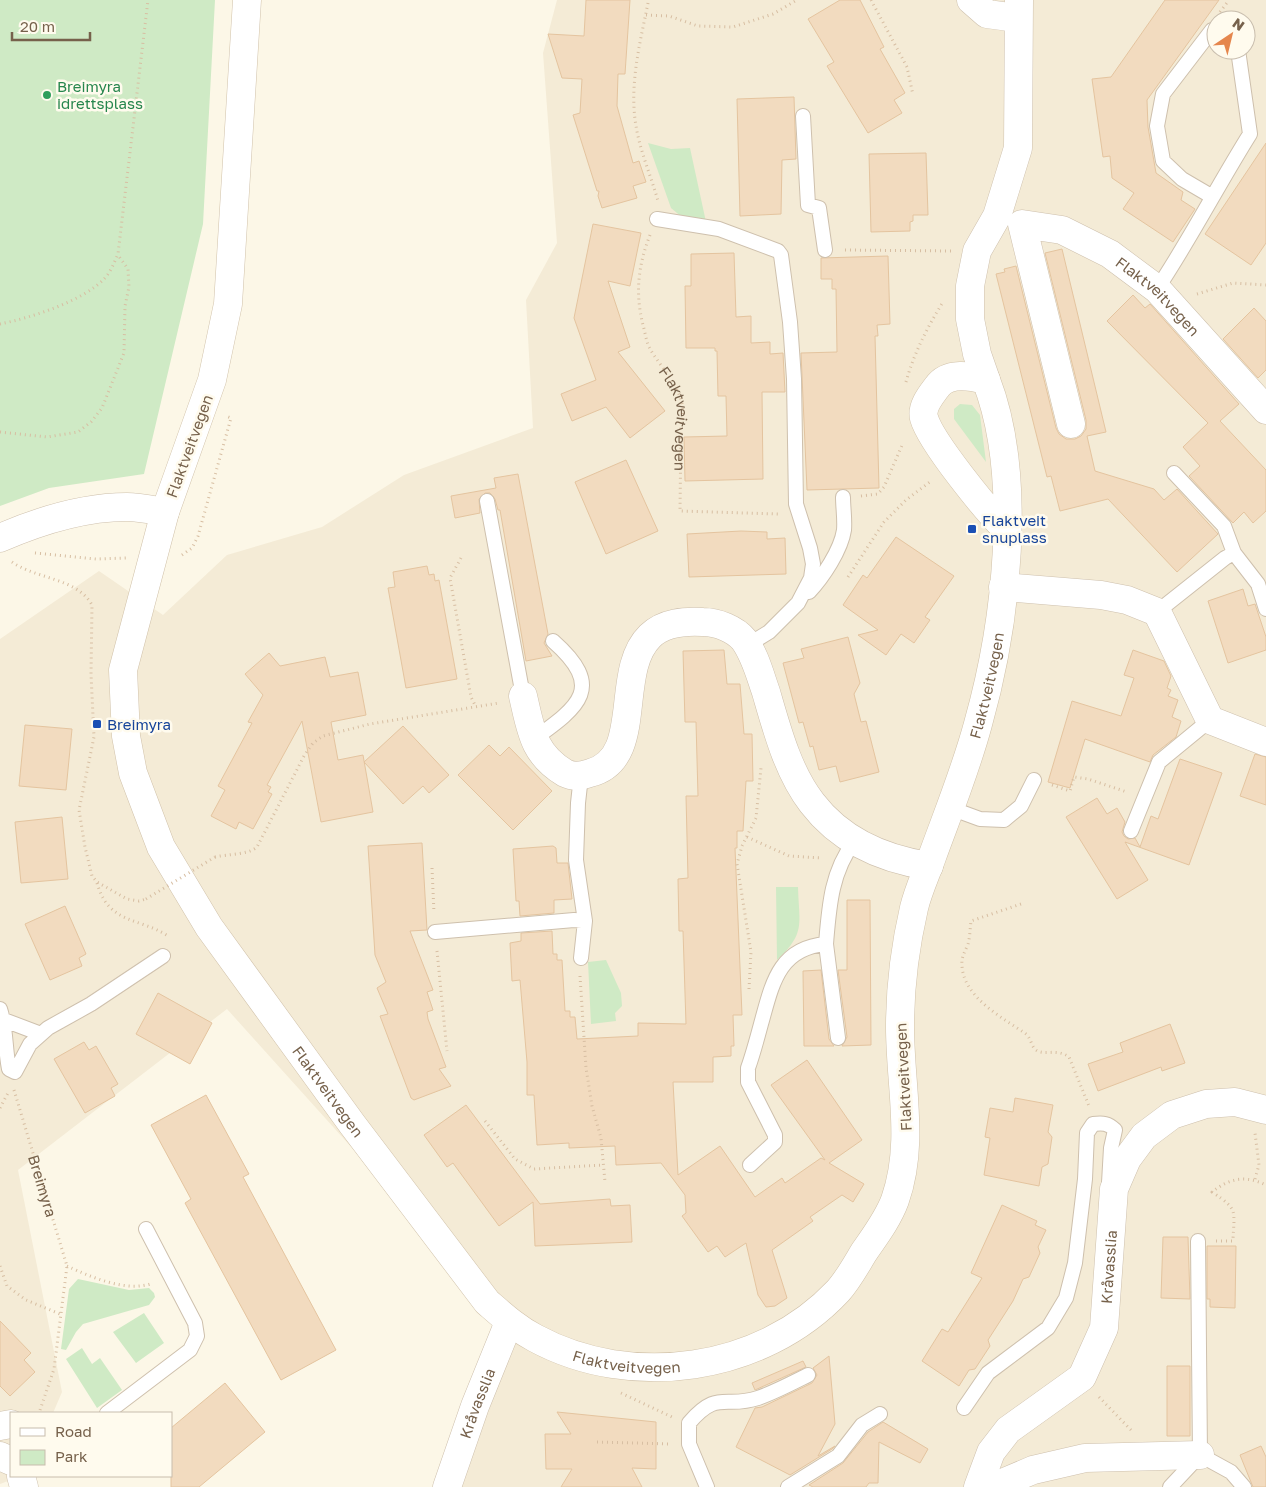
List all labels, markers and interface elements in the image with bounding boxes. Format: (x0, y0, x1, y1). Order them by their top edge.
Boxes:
scale bar (12, 10, 90, 42)
north arrow (1206, 10, 1256, 60)
text: N (1230, 14, 1248, 34)
text: 20 m (20, 17, 55, 35)
place label: Breimyra idrettsplass (57, 77, 143, 112)
marker: Breimyra idrettsplass (41, 89, 53, 101)
street label: Flaktveitvegen (1112, 253, 1204, 339)
street label: Flaktveitvegen (656, 363, 692, 471)
street label: Flaktveitvegen (162, 392, 216, 500)
place label: Flaktveit snuplass (982, 511, 1047, 546)
marker: Flaktveit snuplass (966, 523, 978, 535)
street label: Flaktveitvegen (965, 631, 1007, 741)
place label: Breimyra (107, 715, 171, 733)
marker: Breimyra (91, 718, 103, 730)
street label: Flaktveitvegen (891, 1022, 915, 1132)
street label: Flaktveitvegen (289, 1042, 368, 1140)
street label: Breimyra (25, 1152, 61, 1219)
street label: Kråvasslia (1097, 1230, 1120, 1305)
street label: Flaktveitvegen (571, 1346, 681, 1376)
street label: Kråvasslia (455, 1365, 498, 1441)
legend (10, 1412, 172, 1477)
text: Road (55, 1422, 92, 1440)
text: Park (55, 1447, 88, 1465)

